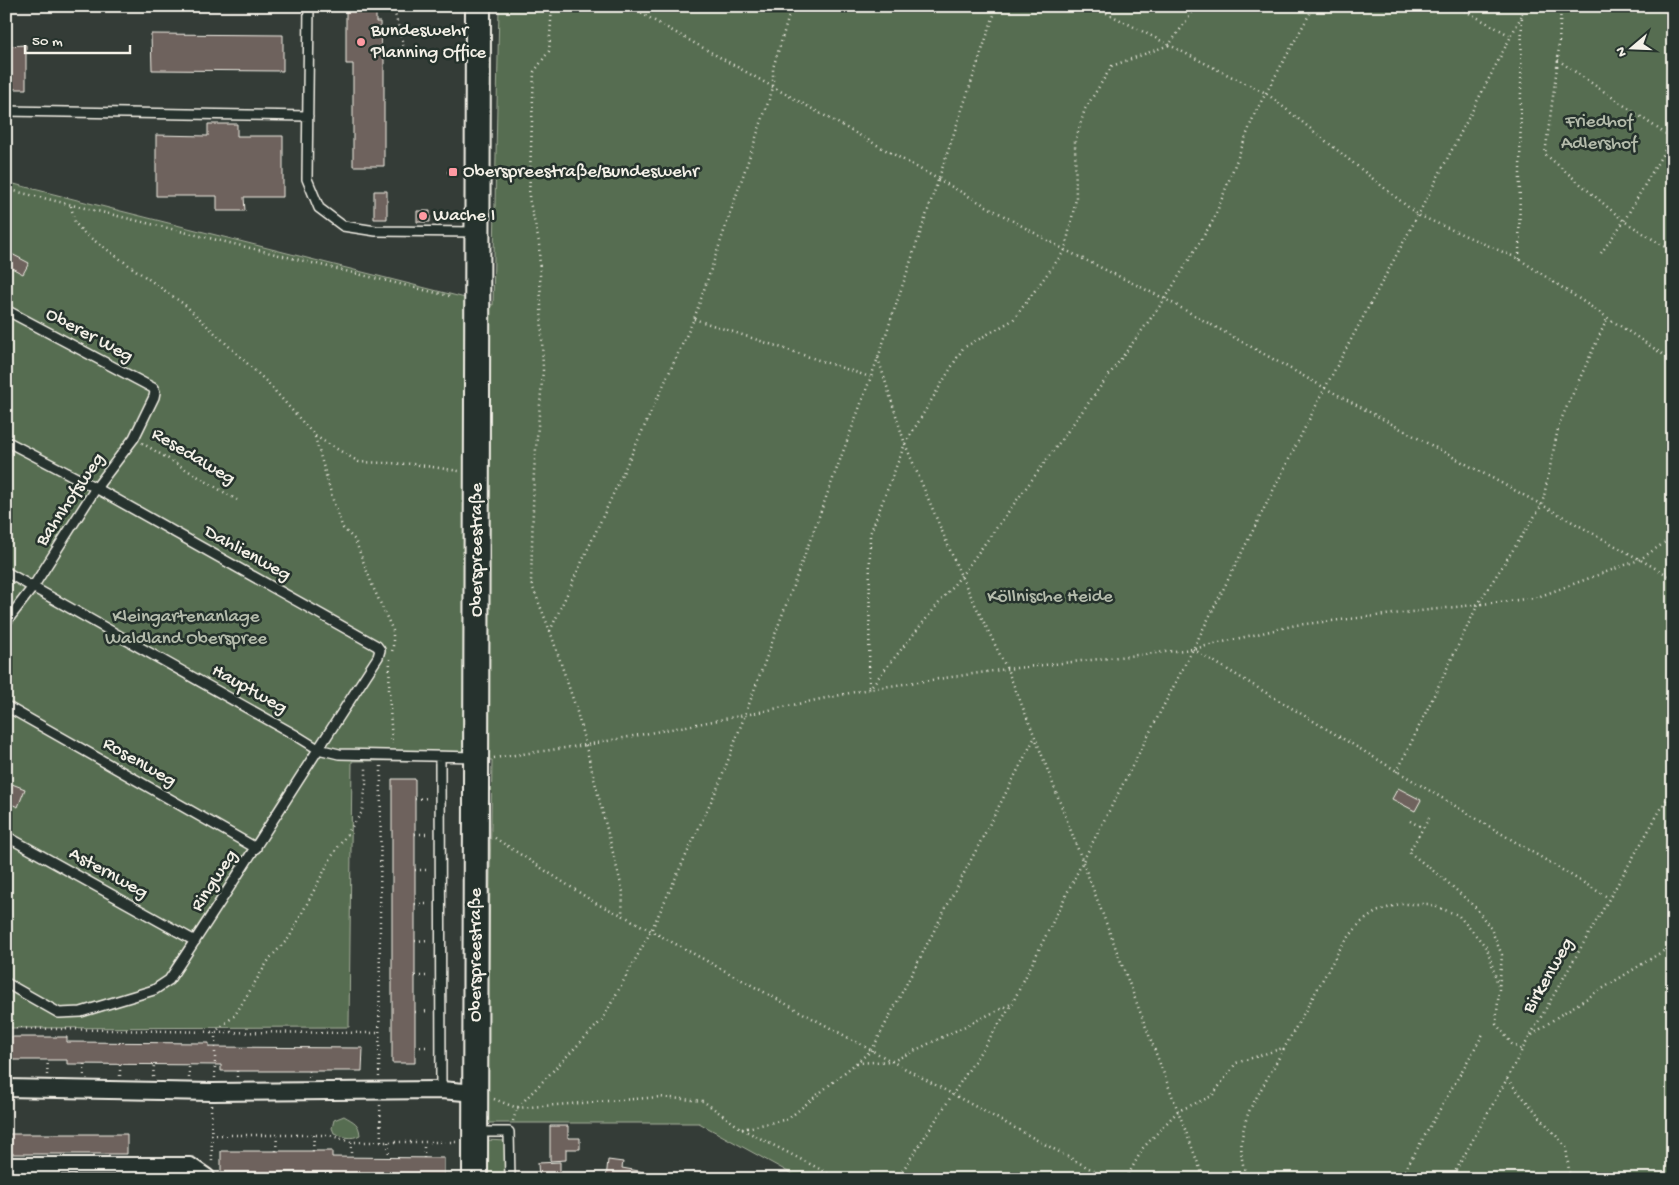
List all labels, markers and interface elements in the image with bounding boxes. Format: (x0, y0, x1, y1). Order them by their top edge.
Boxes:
place label: Bundeswehr Planning Office (370, 20, 486, 65)
scale bar (25, 22, 130, 54)
north arrow (1606, 22, 1656, 72)
text: 50 m (32, 33, 63, 51)
marker: Bundeswehr Planning Office (355, 36, 367, 48)
text: N (1613, 44, 1632, 59)
park label: Friedhof Adlershof (1561, 111, 1639, 156)
place label: Oberspreestraße/Bundeswehr (463, 161, 701, 184)
marker: Oberspreestraße/Bundeswehr (447, 166, 459, 178)
place label: Wache I (433, 205, 495, 228)
marker: Wache I (417, 210, 429, 222)
street label: Oberer Weg (41, 303, 137, 369)
street label: Resedaweg (147, 423, 239, 491)
street label: Bahnhofsweg (31, 449, 111, 552)
street label: Oberspreestraße (466, 483, 489, 617)
street label: Dahlienweg (198, 520, 295, 587)
park label: Köllnische Heide (987, 586, 1113, 609)
park label: Kleingartenanlage Waldland Oberspree (105, 606, 267, 651)
street label: Hauptweg (207, 660, 291, 720)
street label: Rosenweg (98, 733, 180, 793)
street label: Asternweg (64, 843, 152, 905)
street label: Ringweg (186, 846, 244, 916)
street label: Oberspreestraße (465, 888, 488, 1022)
street label: Birkenweg (1518, 934, 1580, 1019)

